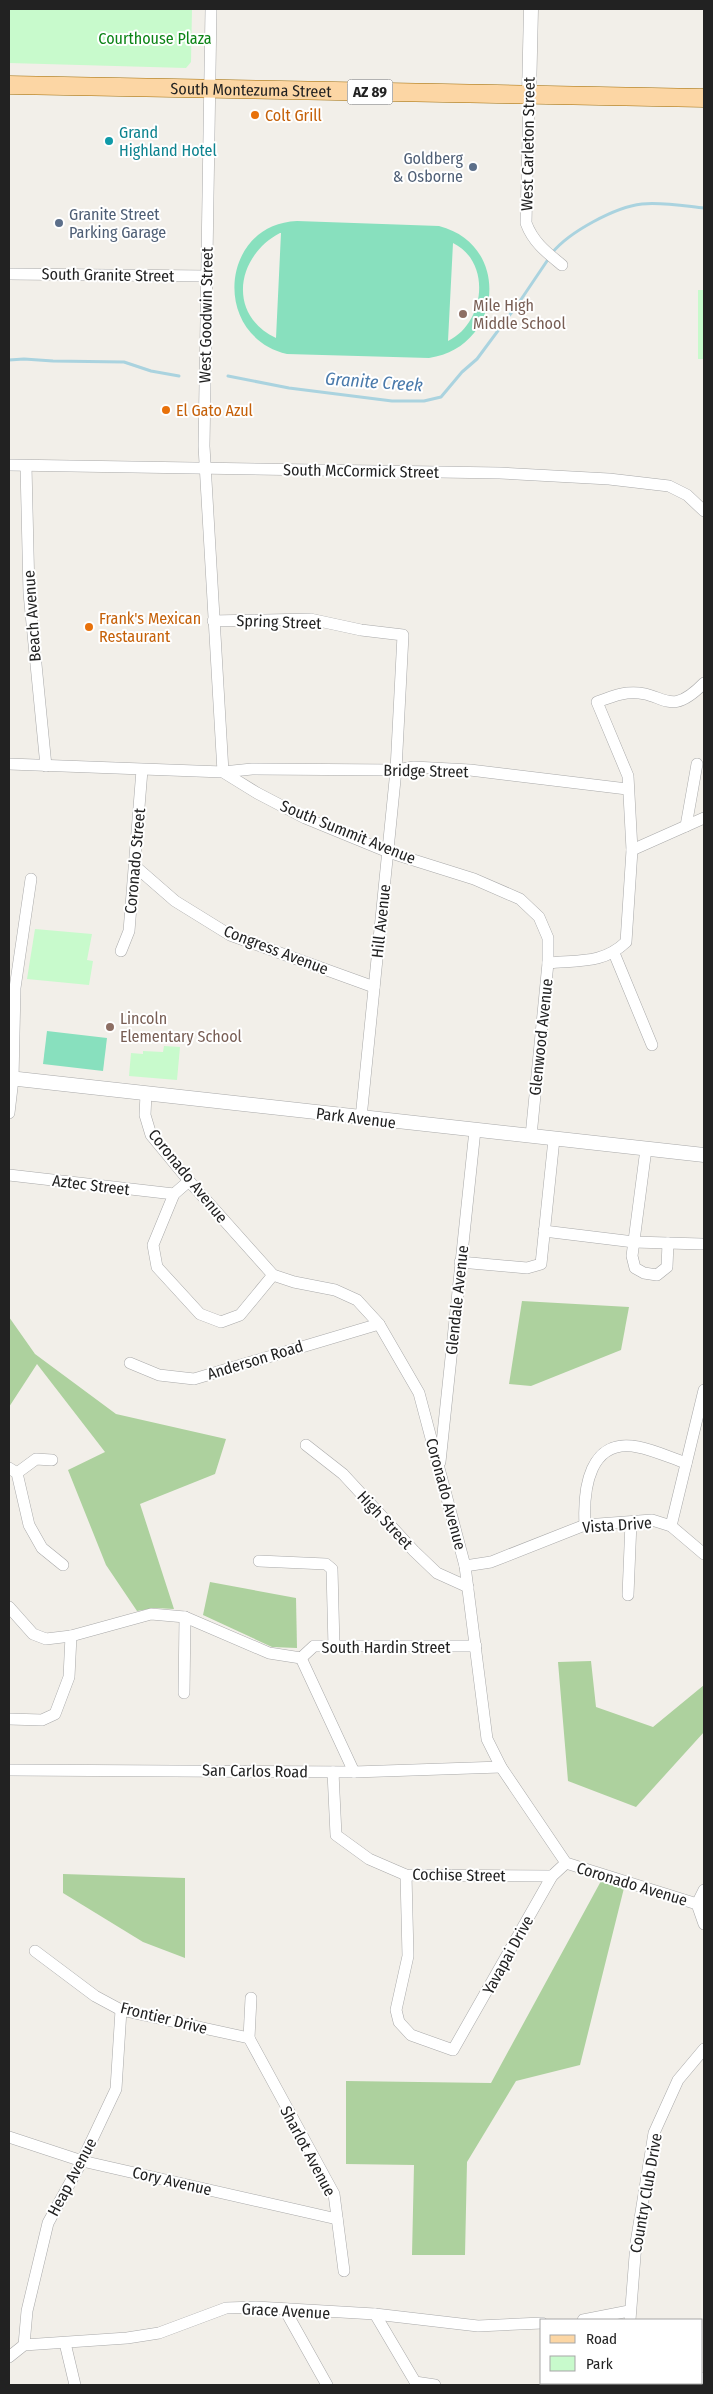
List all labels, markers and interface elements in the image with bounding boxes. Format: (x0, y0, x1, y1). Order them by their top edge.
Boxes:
park label: Courthouse Plaza (98, 29, 212, 48)
street label: West Carleton Street (517, 76, 539, 211)
street label: South Montezuma Street (170, 79, 332, 101)
road number: AZ 89 (348, 80, 392, 104)
place label: Colt Grill (265, 106, 322, 125)
marker: Colt Grill (249, 109, 261, 121)
place label: Grand Highland Hotel (119, 123, 217, 160)
marker: Grand Highland Hotel (103, 135, 115, 147)
place label: Goldberg & Osborne (393, 149, 463, 186)
marker: Goldberg & Osborne (467, 161, 479, 173)
place label: Granite Street Parking Garage (69, 205, 166, 242)
marker: Granite Street Parking Garage (53, 217, 65, 229)
street label: West Goodwin Street (195, 246, 217, 383)
street label: South Granite Street (41, 264, 175, 286)
place label: Mile High Middle School (473, 296, 566, 333)
marker: Mile High Middle School (457, 308, 469, 320)
water label: Granite Creek (324, 368, 424, 396)
place label: El Gato Azul (176, 401, 253, 420)
marker: El Gato Azul (160, 404, 172, 416)
street label: South McCormick Street (283, 460, 440, 482)
street label: Beach Avenue (19, 570, 45, 662)
place label: Frank's Mexican Restaurant (99, 609, 201, 646)
street label: Spring Street (236, 611, 323, 633)
marker: Frank's Mexican Restaurant (83, 621, 95, 633)
street label: Bridge Street (383, 761, 470, 781)
street label: South Summit Avenue (278, 796, 418, 868)
street label: Coronado Street (121, 807, 149, 915)
street label: Hill Avenue (368, 883, 394, 959)
street label: Congress Avenue (221, 921, 331, 979)
street label: Glenwood Avenue (525, 978, 557, 1096)
place label: Lincoln Elementary School (120, 1009, 242, 1046)
marker: Lincoln Elementary School (104, 1021, 116, 1033)
street label: Park Avenue (315, 1104, 397, 1132)
street label: Coronado Avenue (144, 1125, 232, 1227)
street label: Aztec Street (51, 1171, 131, 1199)
street label: Glendale Avenue (442, 1244, 472, 1356)
street label: Anderson Road (205, 1336, 305, 1384)
street label: Coronado Avenue (422, 1436, 470, 1552)
street label: High Street (353, 1487, 417, 1554)
street label: Vista Drive (582, 1513, 652, 1537)
street label: South Hardin Street (322, 1638, 451, 1657)
street label: San Carlos Road (202, 1761, 308, 1781)
street label: Coronado Avenue (574, 1858, 690, 1910)
street label: Cochise Street (412, 1865, 507, 1885)
street label: Yavapai Drive (479, 1912, 537, 1998)
street label: Frontier Drive (119, 1998, 209, 2038)
street label: Sharlot Avenue (276, 2103, 340, 2199)
street label: Country Club Drive (626, 2131, 666, 2254)
street label: Heap Avenue (44, 2135, 101, 2219)
street label: Cory Avenue (130, 2163, 214, 2199)
street label: Grace Avenue (241, 2299, 331, 2323)
legend (540, 2319, 703, 2384)
text: Road (586, 2330, 617, 2348)
text: Park (586, 2355, 613, 2373)

